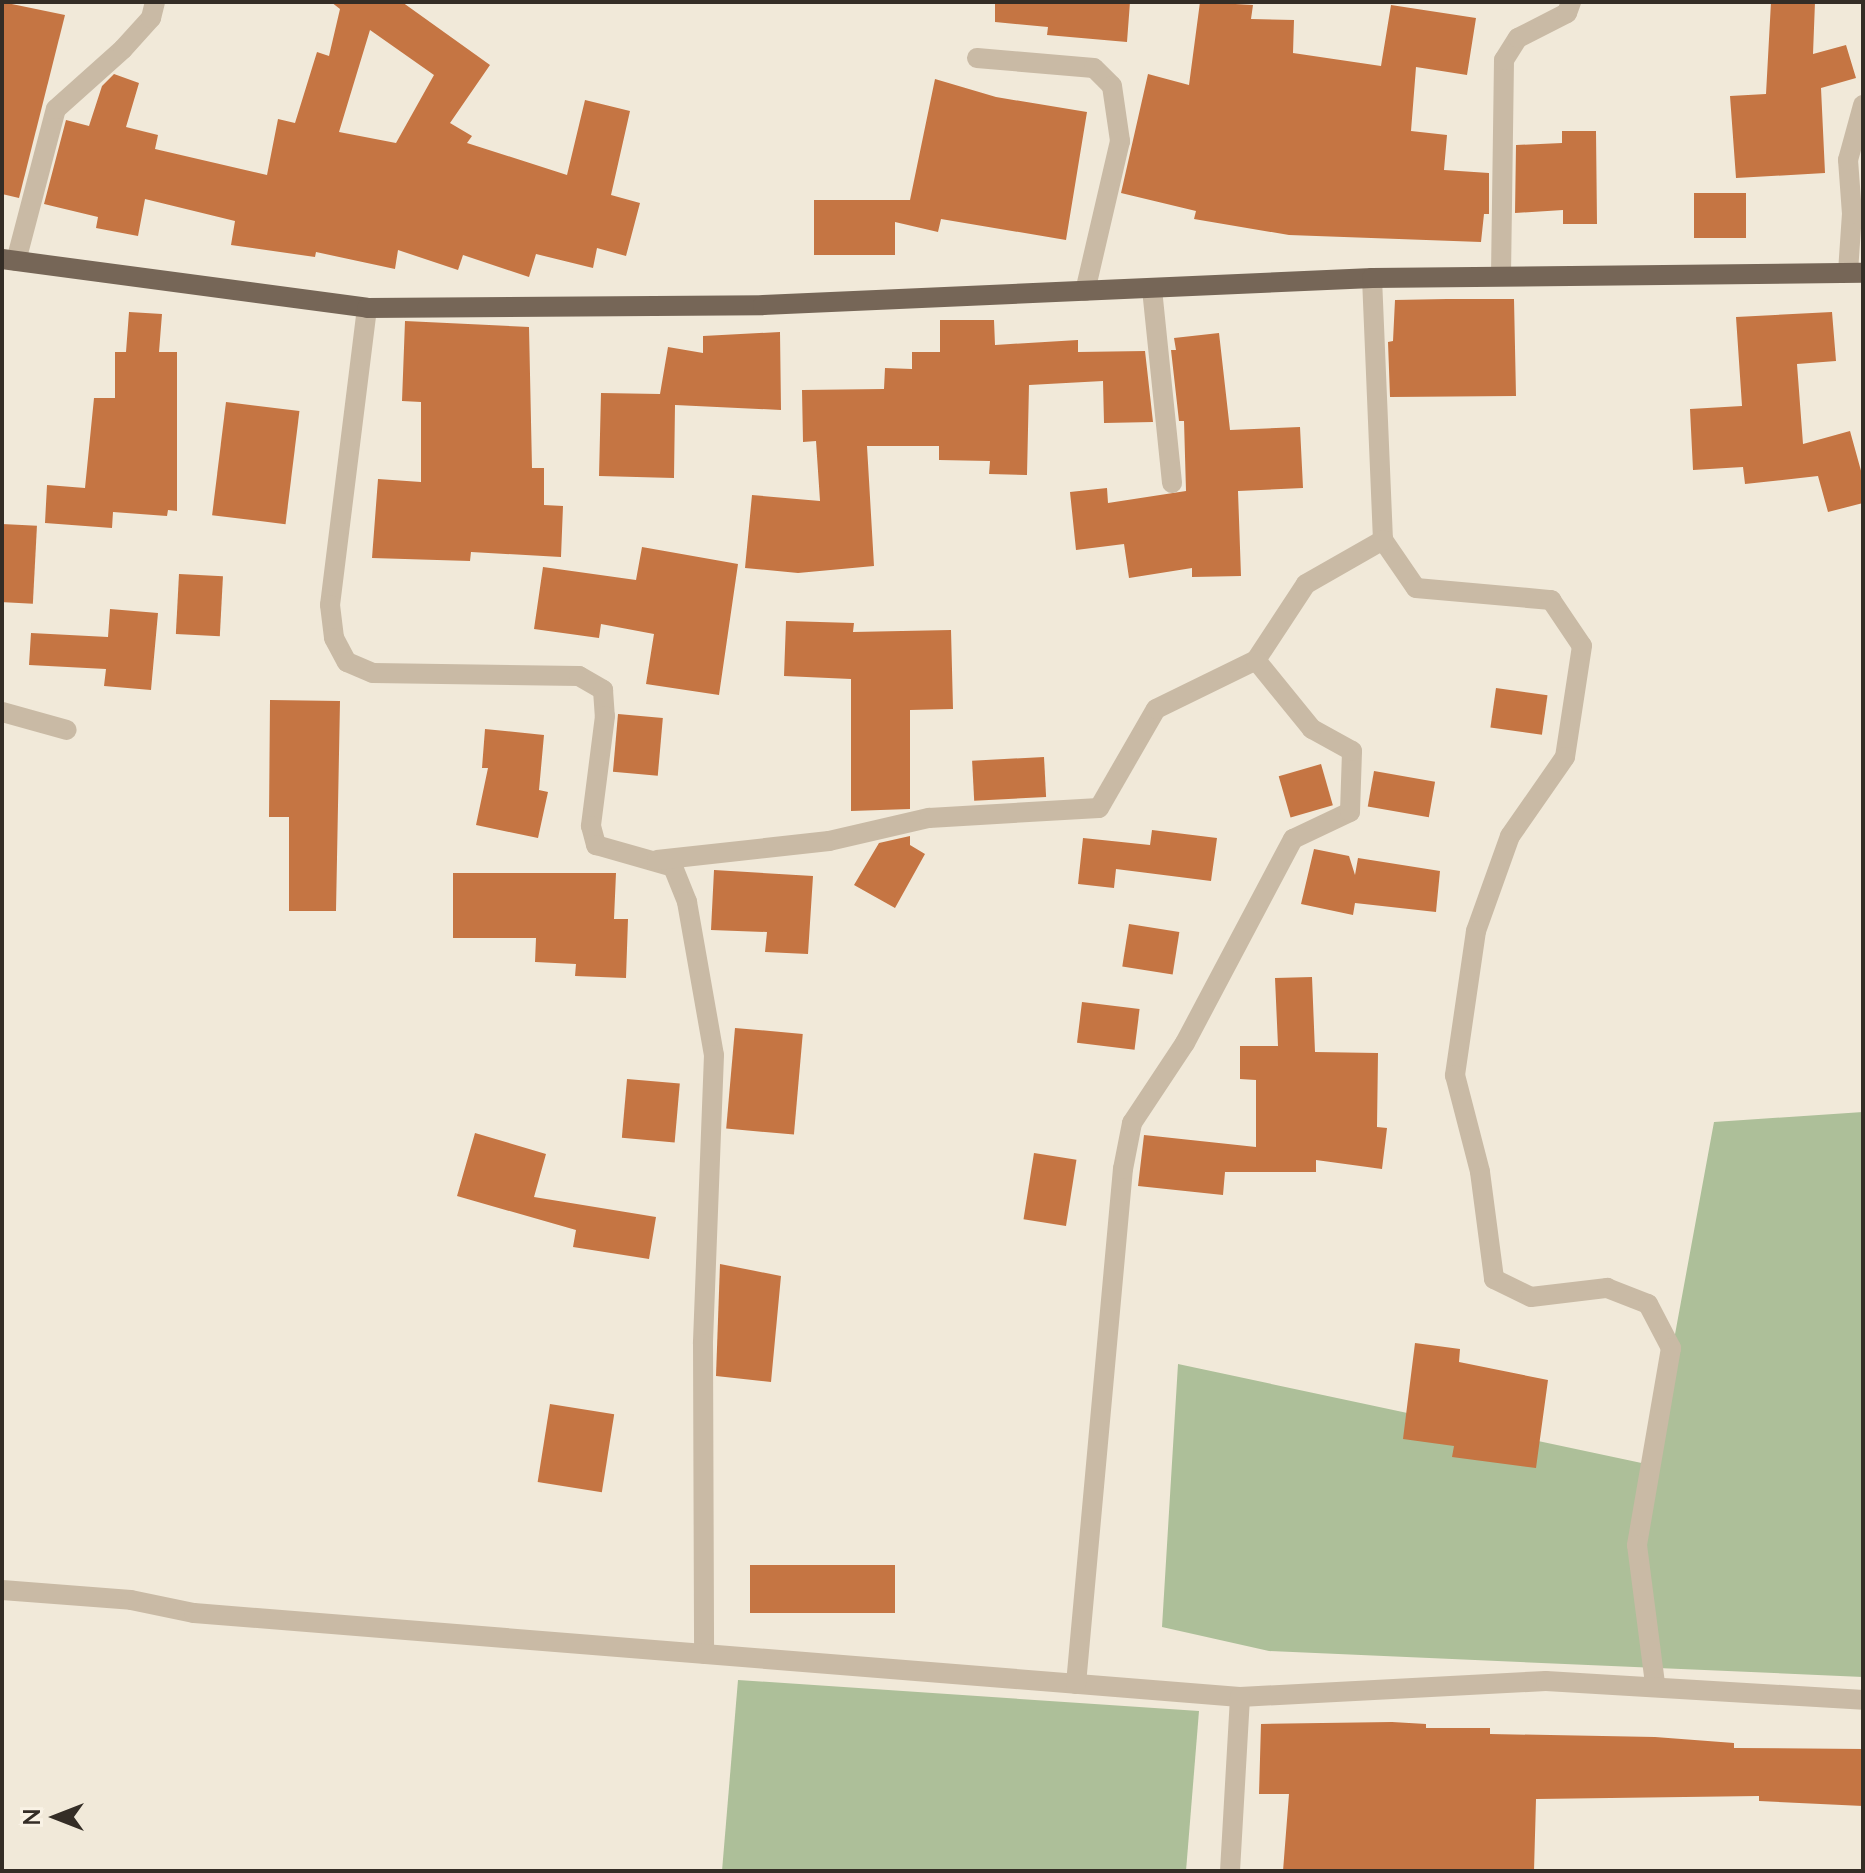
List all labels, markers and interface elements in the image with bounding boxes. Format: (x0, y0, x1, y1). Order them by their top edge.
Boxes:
north arrow (16, 1777, 96, 1857)
text: N (18, 1809, 45, 1825)

